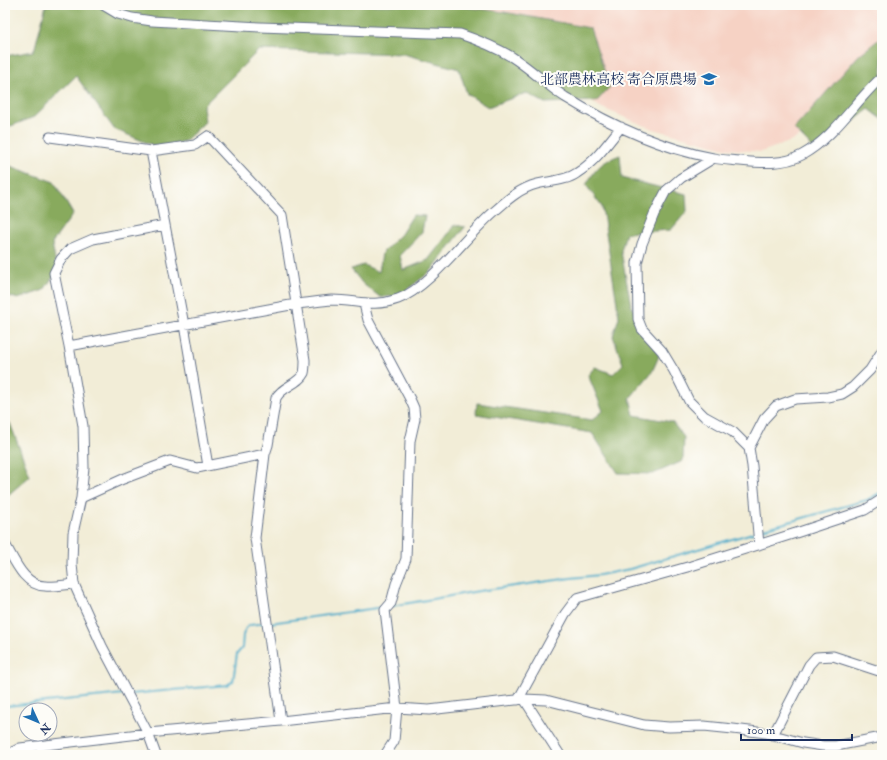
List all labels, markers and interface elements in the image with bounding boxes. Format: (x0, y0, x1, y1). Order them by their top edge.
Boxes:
school or university icon: 北部農林高校 寄合原農場 (700, 70, 718, 88)
place label: 北部農林高校 寄合原農場 (540, 71, 697, 88)
north arrow (18, 702, 58, 742)
scale bar (741, 716, 852, 742)
text: N (36, 720, 54, 737)
text: 100 m (747, 723, 776, 738)

